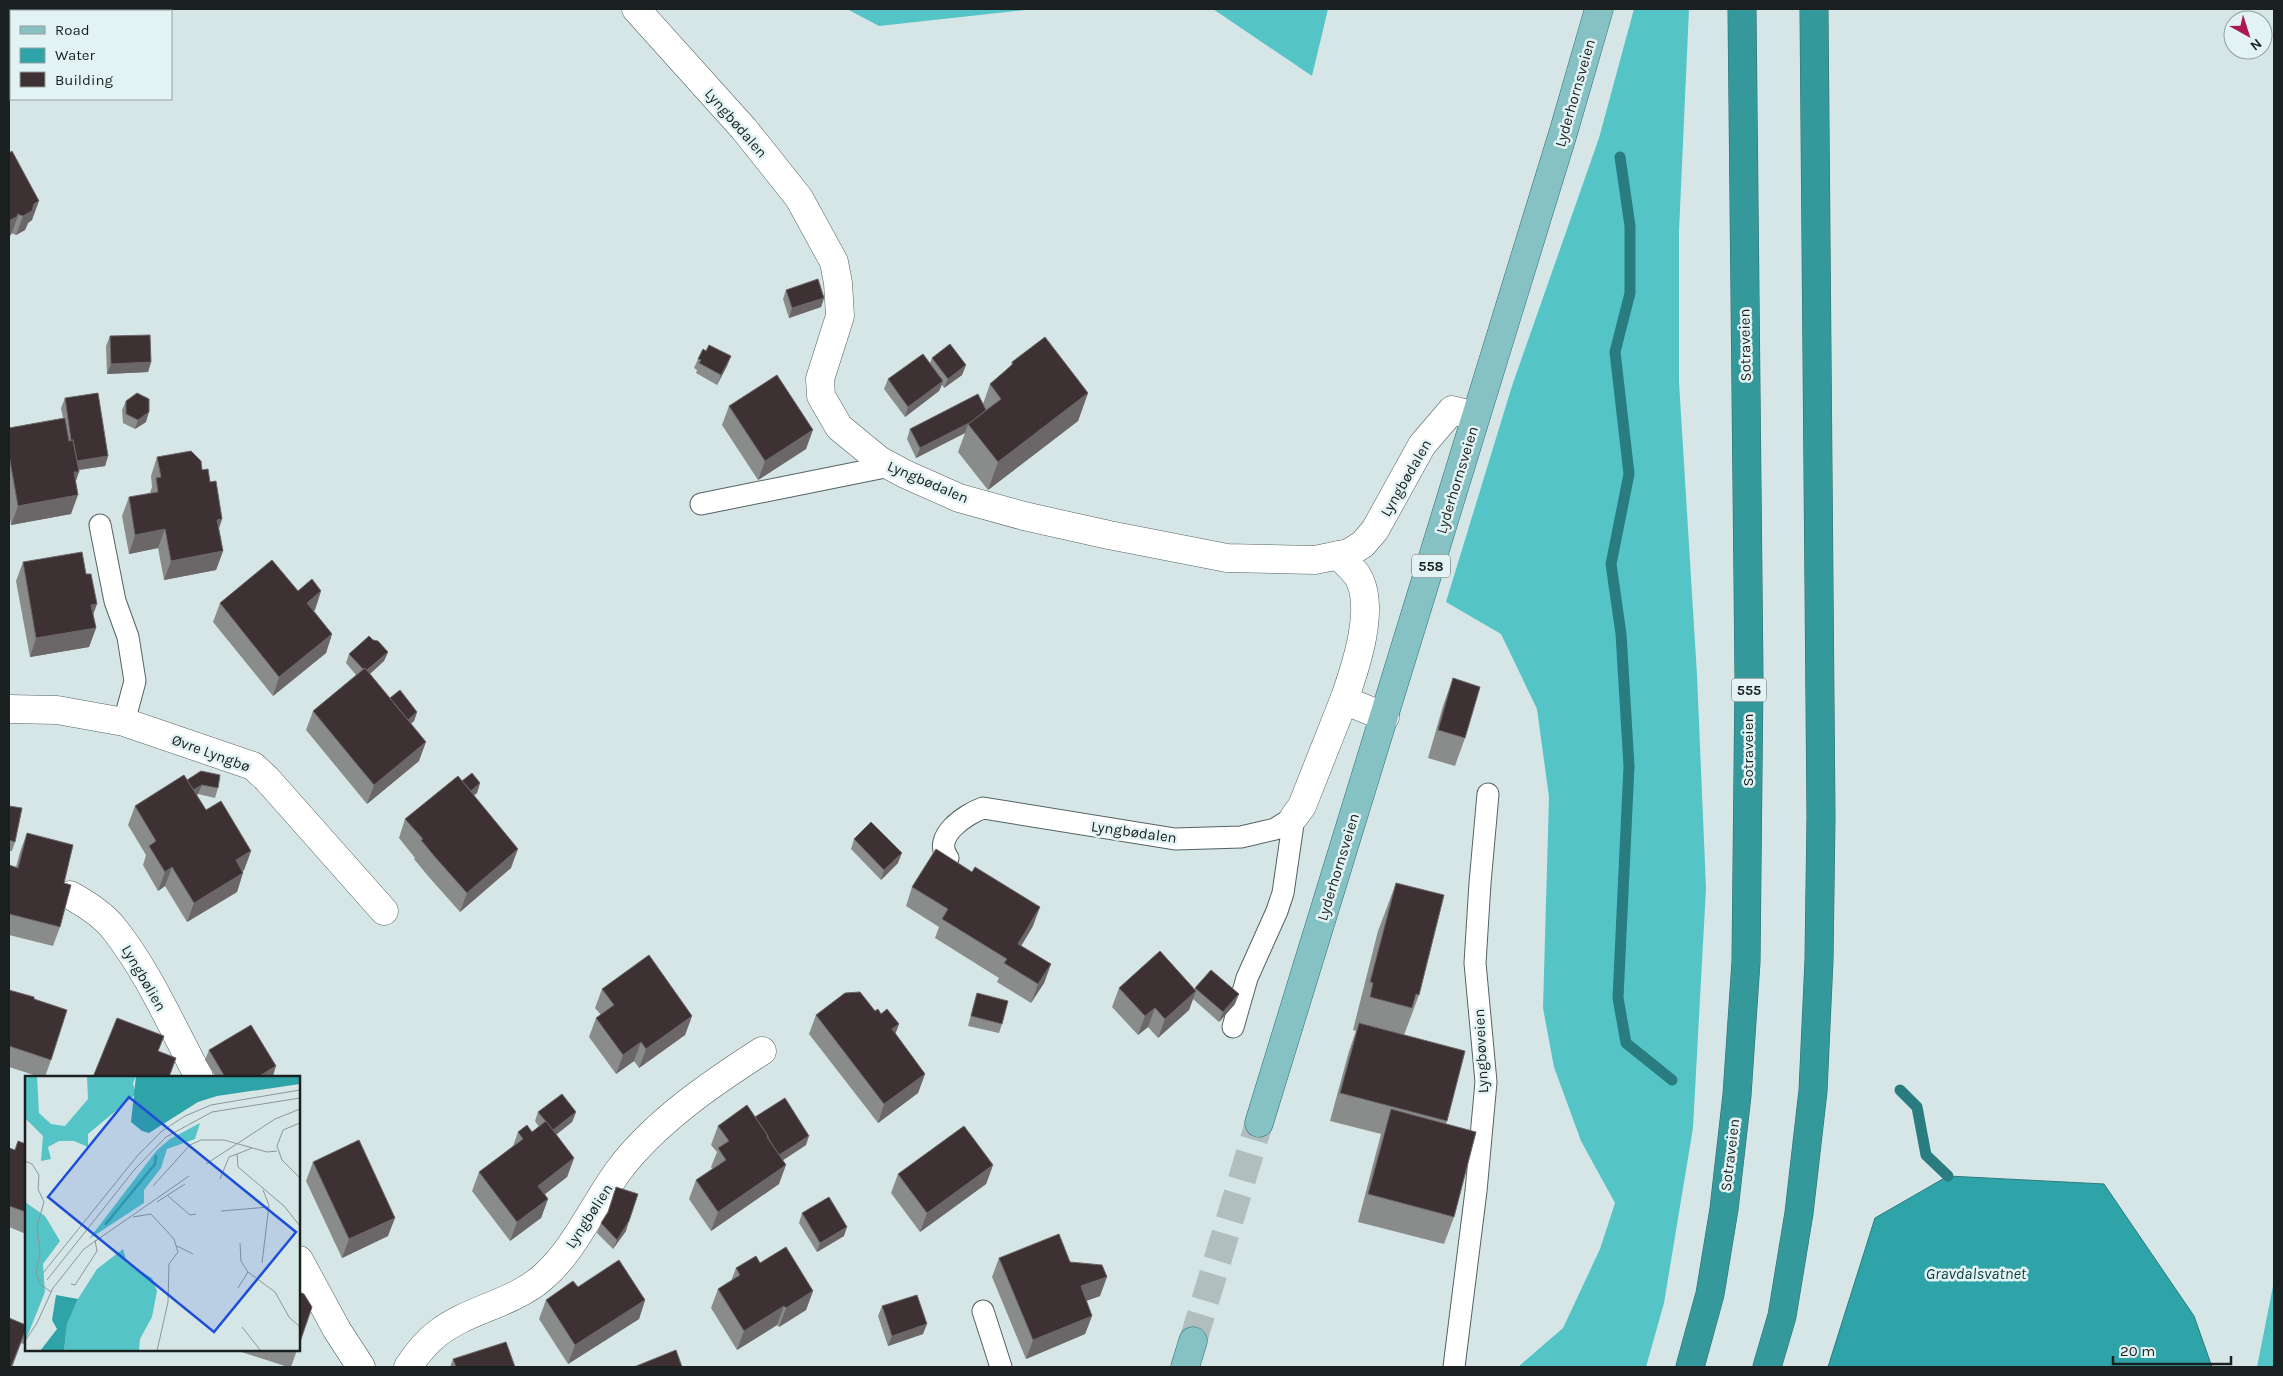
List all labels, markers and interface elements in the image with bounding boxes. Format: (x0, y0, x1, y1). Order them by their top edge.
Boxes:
legend (10, 10, 172, 100)
north arrow (2223, 10, 2273, 60)
text: Road (55, 21, 90, 39)
text: N (2247, 35, 2265, 54)
street label: Lyderhornsveien (1551, 37, 1599, 149)
text: Water (55, 46, 96, 64)
text: Building (55, 71, 113, 89)
street label: Lyngbødalen (701, 85, 771, 161)
street label: Sotraveien (1735, 308, 1755, 382)
street label: Lyderhornsveien (1432, 424, 1482, 536)
street label: Lyngbødalen (1377, 436, 1435, 520)
street label: Lyngbødalen (885, 457, 971, 507)
road number: 558 (1412, 554, 1450, 578)
road number: 555 (1732, 678, 1766, 702)
street label: Sotraveien (1739, 713, 1757, 787)
street label: Øvre Lyngbø (169, 731, 253, 775)
street label: Lyderhornsveien (1313, 811, 1363, 923)
street label: Lyngbødalen (1090, 817, 1178, 847)
street label: Lyngbølien (118, 942, 170, 1014)
street label: Lyngbøveien (1470, 1008, 1492, 1094)
inset map (25, 1076, 300, 1351)
street label: Sotraveien (1717, 1118, 1743, 1192)
street label: Lyngbølien (561, 1180, 617, 1252)
water label: Gravdalsvatnet (1926, 1264, 2027, 1283)
scale bar (2113, 1334, 2230, 1366)
text: 20 m (2120, 1342, 2155, 1360)

